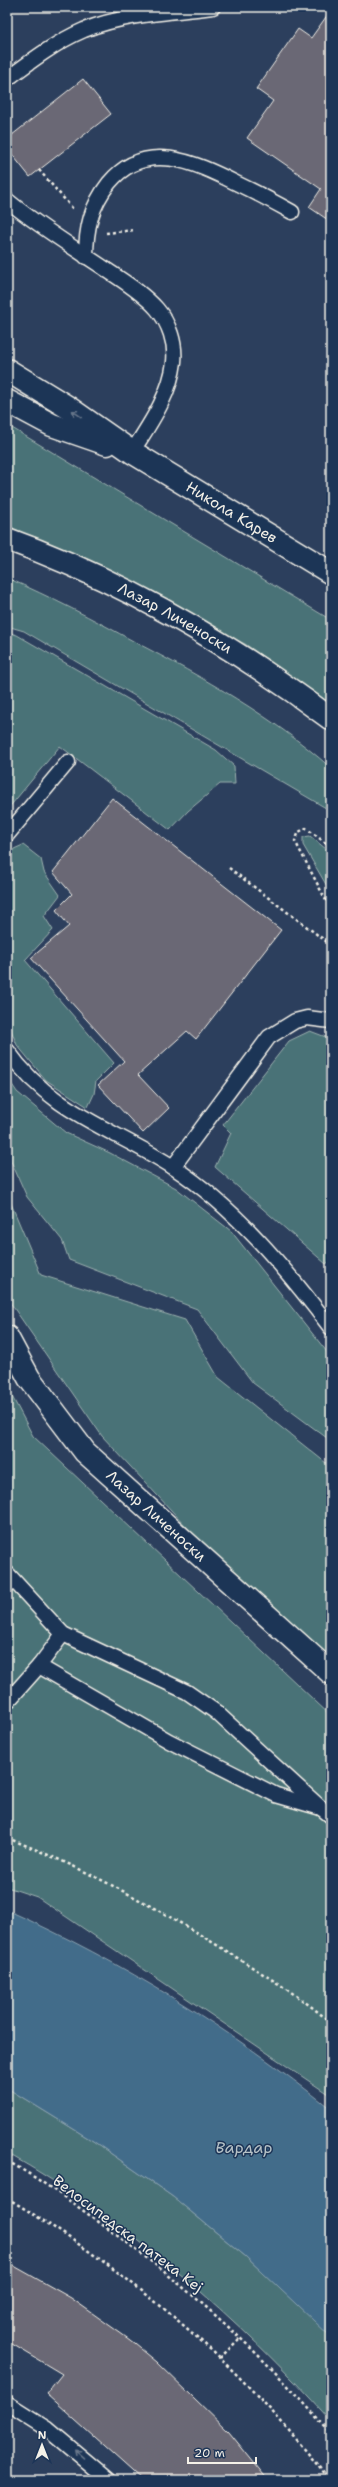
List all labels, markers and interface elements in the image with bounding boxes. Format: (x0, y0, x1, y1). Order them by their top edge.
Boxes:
one-way arrow (72, 410, 83, 418)
street label: Никола Карев (182, 477, 281, 548)
street label: Лазар Личеноски (115, 578, 236, 658)
street label: Лазар Личеноски (102, 1466, 211, 1566)
water label: Вардар (215, 2137, 273, 2158)
street label: Велосипедска патека Кеј (49, 2171, 207, 2297)
north arrow (22, 2425, 62, 2465)
text: N (38, 2428, 47, 2443)
scale bar (188, 2439, 256, 2465)
text: 20 m (194, 2445, 225, 2461)
one-way arrow (75, 2450, 85, 2459)

